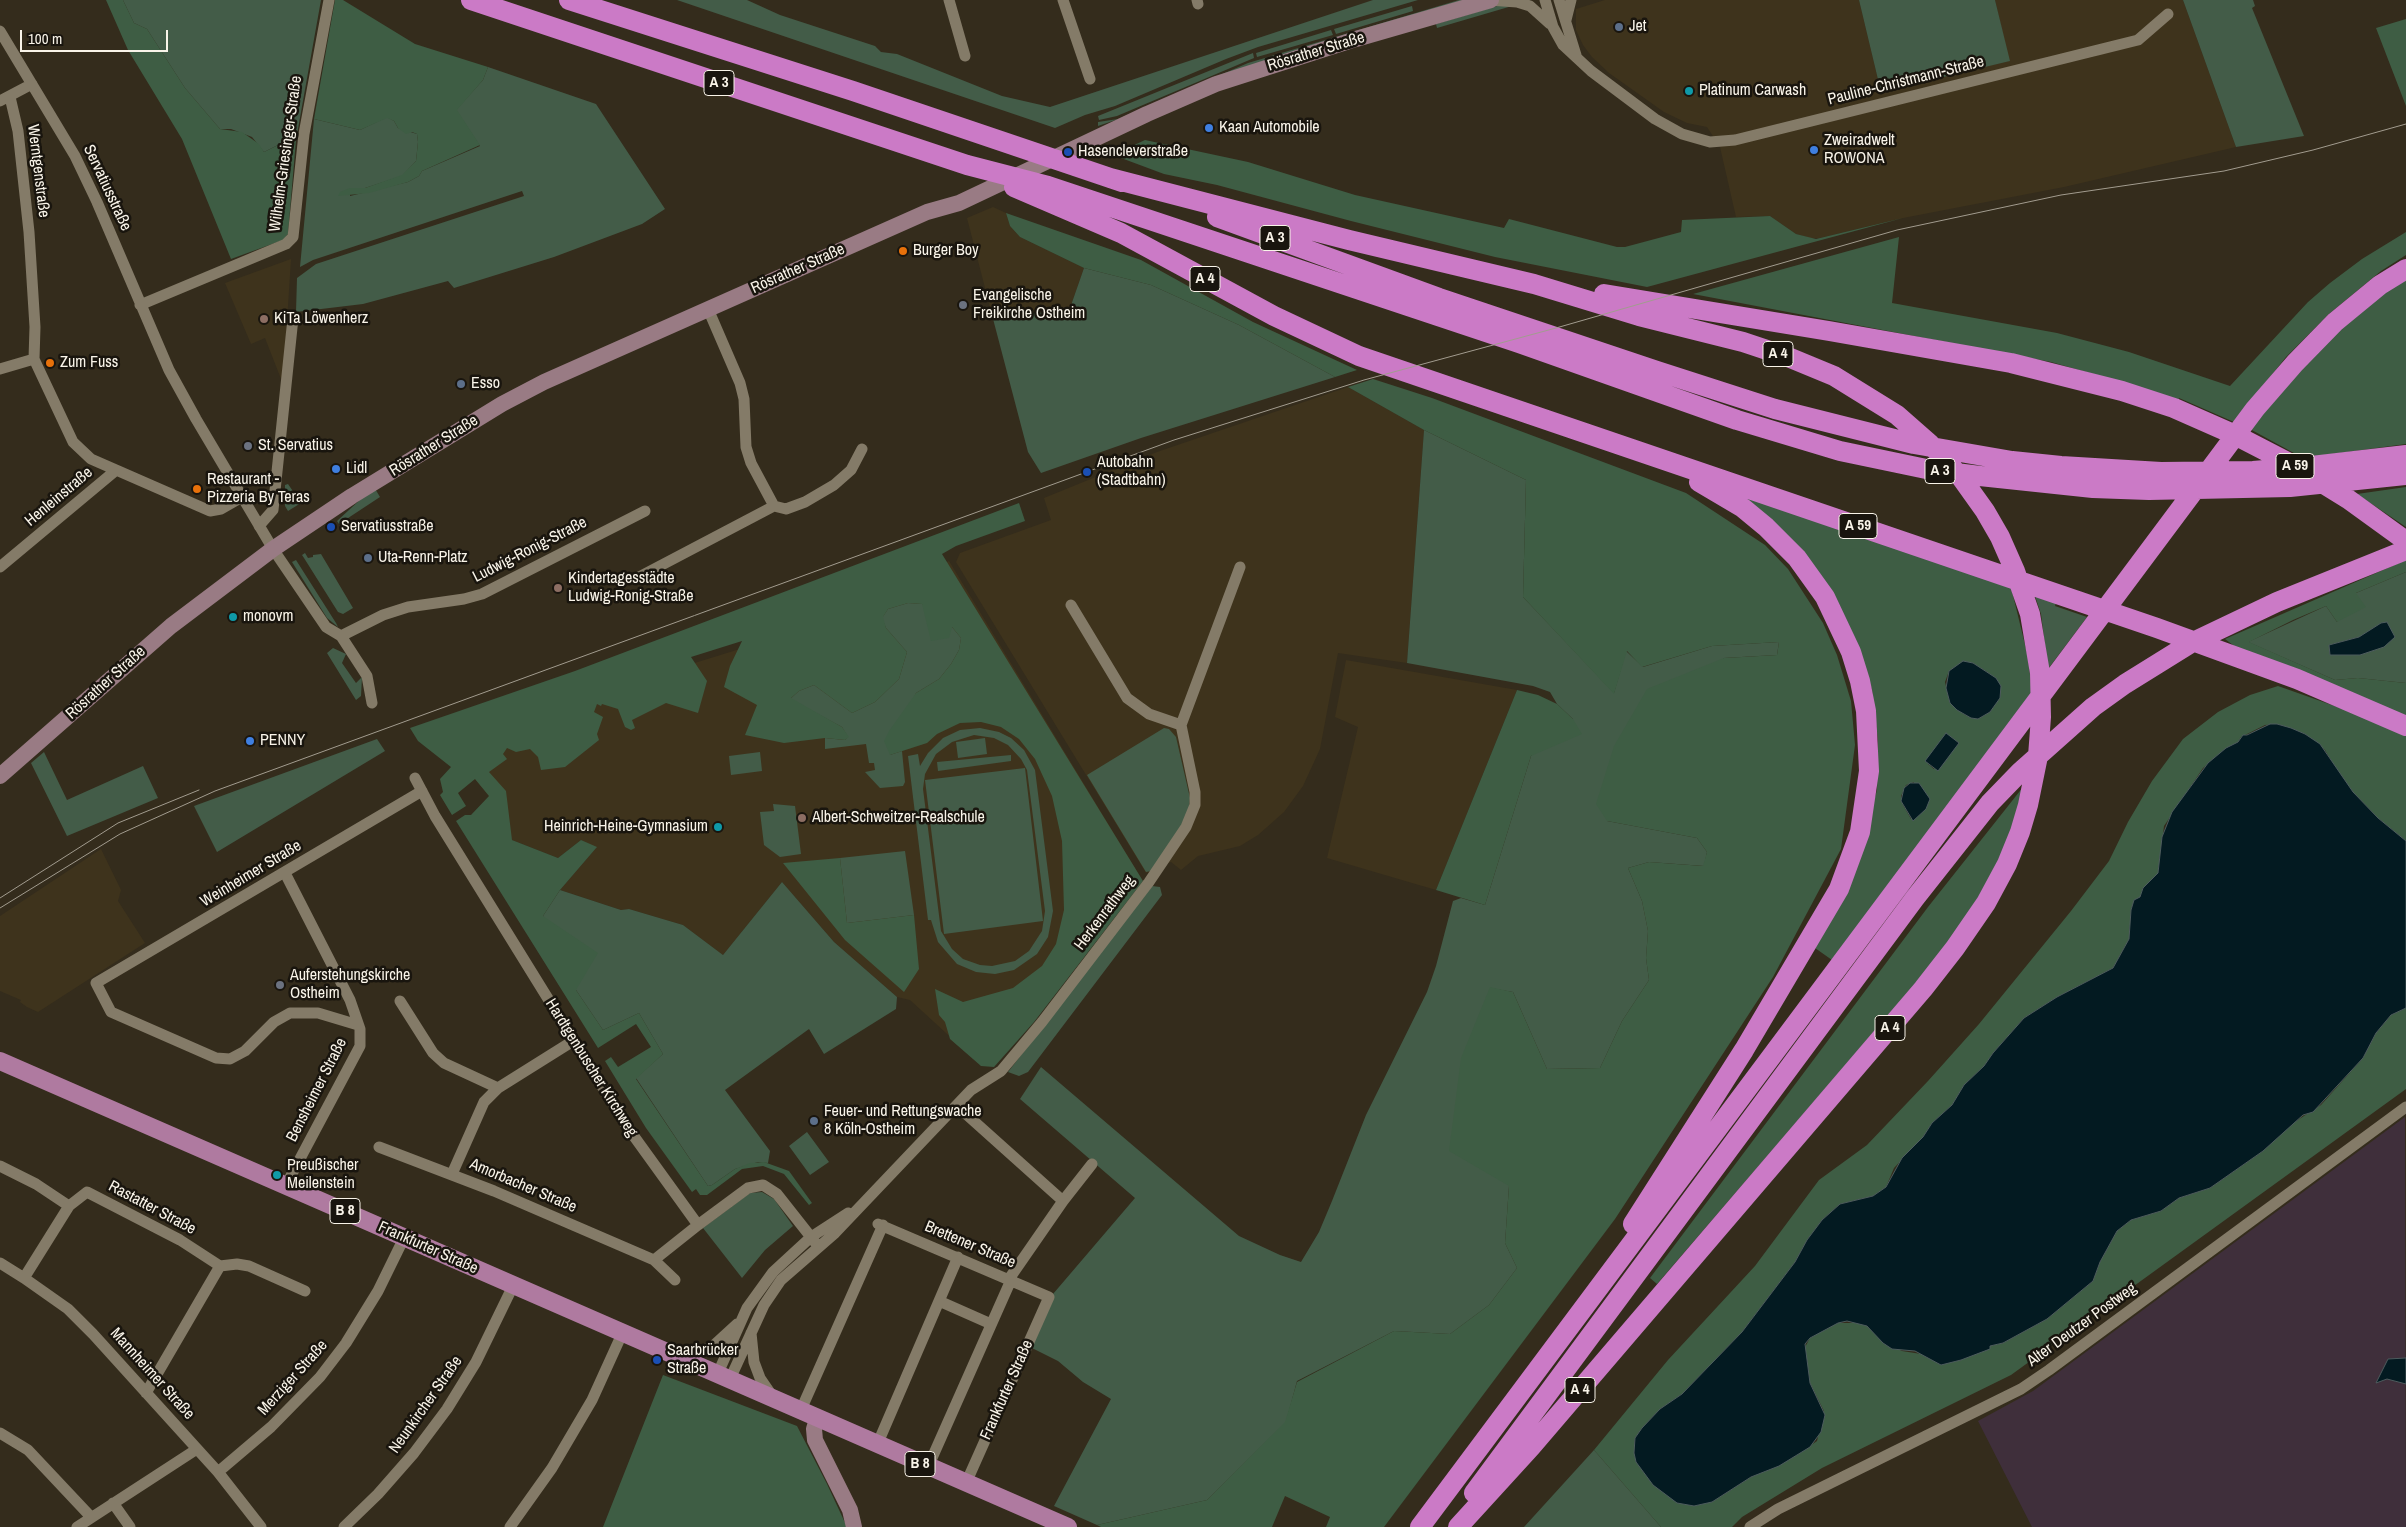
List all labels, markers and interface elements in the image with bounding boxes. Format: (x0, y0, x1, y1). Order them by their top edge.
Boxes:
place label: Jet (1629, 17, 1647, 37)
scale bar (22, 20, 170, 52)
marker: Jet (1613, 21, 1625, 33)
text: 100 m (28, 28, 62, 49)
street label: Rösrather Straße (1265, 28, 1367, 76)
street label: Pauline-Christmann-Straße (1826, 52, 1986, 110)
road number: A 3 (704, 70, 734, 96)
street label: Wilhelm-Griesinger-Straße (266, 75, 306, 233)
place label: Platinum Carwash (1699, 81, 1806, 101)
marker: Platinum Carwash (1683, 85, 1695, 97)
place label: Kaan Automobile (1219, 118, 1320, 138)
marker: Kaan Automobile (1203, 122, 1215, 134)
street label: Werntgenstraße (23, 123, 53, 219)
place label: Zweiradwelt ROWONA (1824, 131, 1895, 169)
street label: Servatiusstraße (79, 142, 135, 234)
place label: Hasencleverstraße (1078, 142, 1188, 162)
marker: Zweiradwelt ROWONA (1808, 144, 1820, 156)
marker: Hasencleverstraße (1062, 146, 1074, 158)
road number: A 3 (1260, 226, 1290, 250)
street label: Rösrather Straße (748, 240, 848, 298)
place label: Burger Boy (913, 241, 979, 261)
marker: Burger Boy (897, 245, 909, 257)
road number: A 4 (1190, 266, 1220, 292)
place label: Evangelische Freikirche Ostheim (973, 286, 1085, 324)
marker: Evangelische Freikirche Ostheim (957, 299, 969, 311)
place label: KiTa Löwenherz (274, 309, 368, 329)
marker: KiTa Löwenherz (258, 313, 270, 325)
road number: A 4 (1763, 342, 1793, 366)
place label: Zum Fuss (60, 353, 118, 373)
marker: Zum Fuss (44, 357, 56, 369)
place label: Esso (471, 374, 500, 394)
marker: Esso (455, 378, 467, 390)
street label: Rösrather Straße (386, 411, 482, 481)
place label: St. Servatius (258, 436, 333, 456)
marker: St. Servatius (242, 440, 254, 452)
place label: Autobahn (Stadtbahn) (1097, 453, 1166, 491)
road number: A 59 (2276, 454, 2314, 478)
road number: A 3 (1925, 458, 1955, 484)
place label: Lidl (346, 459, 367, 479)
street label: Henleinstraße (21, 463, 97, 531)
marker: Lidl (330, 463, 342, 475)
marker: Autobahn (Stadtbahn) (1081, 466, 1093, 478)
place label: Restaurant - Pizzeria By Teras (207, 470, 310, 508)
marker: Restaurant - Pizzeria By Teras (191, 483, 203, 495)
street label: Ludwig-Ronig-Straße (470, 513, 590, 587)
road number: A 59 (1839, 514, 1877, 538)
place label: Servatiusstraße (341, 517, 434, 537)
marker: Servatiusstraße (325, 521, 337, 533)
place label: Uta-Renn-Platz (378, 548, 468, 568)
marker: Uta-Renn-Platz (362, 552, 374, 564)
place label: Kindertagesstädte Ludwig-Ronig-Straße (568, 569, 693, 607)
marker: Kindertagesstädte Ludwig-Ronig-Straße (552, 582, 564, 594)
place label: monovm (243, 607, 293, 627)
marker: monovm (227, 611, 239, 623)
street label: Rösrather Straße (62, 642, 150, 724)
place label: PENNY (260, 731, 305, 751)
marker: PENNY (244, 735, 256, 747)
place label: Albert-Schweitzer-Realschule (812, 808, 985, 828)
marker: Albert-Schweitzer-Realschule (796, 812, 808, 824)
place label: Heinrich-Heine-Gymnasium (544, 817, 708, 837)
marker: Heinrich-Heine-Gymnasium (712, 821, 724, 833)
street label: Weinheimer Straße (197, 836, 305, 912)
street label: Herkenrathweg (1071, 872, 1139, 954)
place label: Auferstehungskirche Ostheim (290, 966, 410, 1004)
marker: Auferstehungskirche Ostheim (274, 979, 286, 991)
street label: Hardtgenbuscher Kirchweg (541, 996, 641, 1140)
road number: A 4 (1875, 1016, 1905, 1040)
street label: Bensheimer Straße (283, 1035, 351, 1145)
place label: Feuer- und Rettungswache 8 Köln-Ostheim (824, 1102, 982, 1140)
marker: Feuer- und Rettungswache 8 Köln-Ostheim (808, 1115, 820, 1127)
street label: Amorbacher Straße (467, 1155, 579, 1217)
place label: Preußischer Meilenstein (287, 1156, 358, 1194)
marker: Preußischer Meilenstein (271, 1169, 283, 1181)
street label: Rastatter Straße (105, 1177, 199, 1239)
road number: B 8 (330, 1198, 360, 1224)
street label: Frankfurter Straße (375, 1217, 481, 1279)
street label: Brettener Straße (922, 1217, 1018, 1273)
street label: Alter Deutzer Postweg (2024, 1279, 2140, 1371)
street label: Mannheimer Straße (106, 1324, 198, 1424)
street label: Merziger Straße (254, 1336, 332, 1420)
street label: Frankfurter Straße (976, 1337, 1038, 1443)
place label: Saarbrücker Straße (667, 1341, 738, 1379)
street label: Neunkircher Straße (385, 1353, 467, 1457)
marker: Saarbrücker Straße (651, 1354, 663, 1366)
road number: A 4 (1565, 1378, 1595, 1402)
road number: B 8 (905, 1452, 935, 1476)

